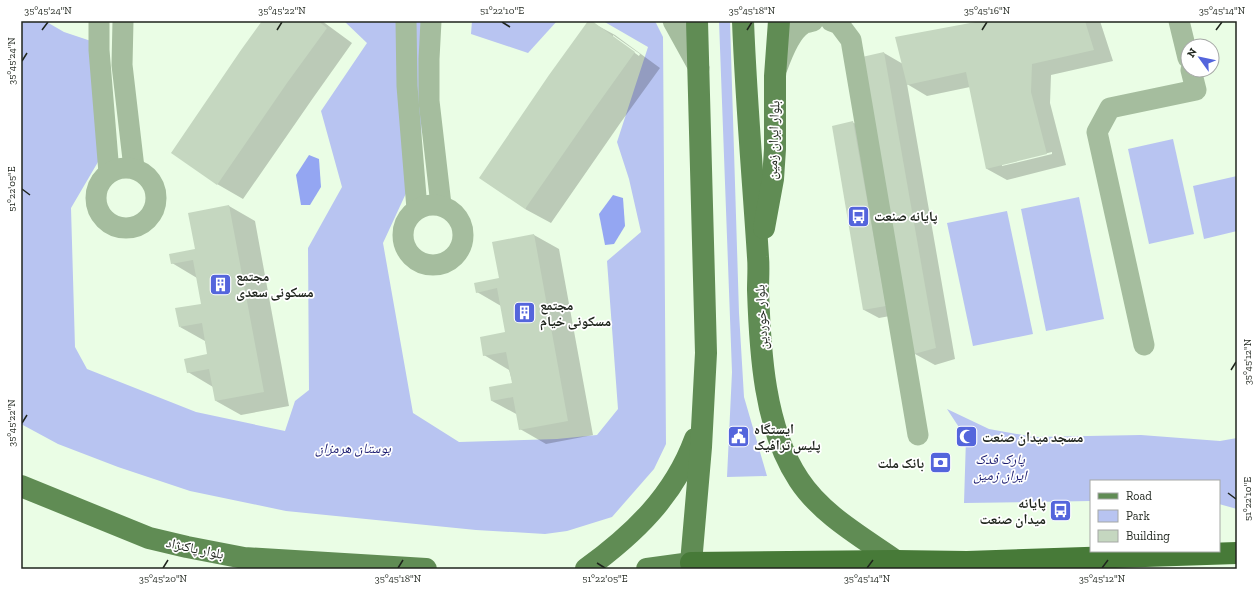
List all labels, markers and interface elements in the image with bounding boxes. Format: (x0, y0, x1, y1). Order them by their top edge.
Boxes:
text: 35°45'24"N (24, 5, 72, 17)
text: 35°45'22"N (258, 5, 306, 17)
text: 51°22'10"E (480, 5, 524, 17)
text: 35°45'18"N (729, 5, 776, 17)
text: 35°45'16"N (964, 5, 1011, 17)
text: 35°45'14"N (1199, 5, 1246, 17)
text: 35°45'24"N (6, 37, 18, 85)
north arrow (1180, 38, 1220, 78)
text: N (1184, 45, 1200, 60)
street label: بلوار ایران زمین (764, 100, 783, 180)
text: 51°22'05"E (6, 166, 18, 212)
bus stop icon: پایانه صنعت (845, 203, 871, 229)
place label: پایانه صنعت (874, 208, 938, 225)
place label: مجتمع مسکونی سعدی (236, 268, 314, 301)
building icon: مجتمع مسکونی سعدی (207, 271, 233, 297)
street label: بلوار خوردین (751, 284, 772, 350)
place label: مجتمع مسکونی خیام (540, 297, 611, 331)
building icon: مجتمع مسکونی خیام (512, 300, 538, 326)
text: 35°45'12"N (1242, 338, 1254, 385)
text: 35°45'22"N (6, 399, 18, 447)
place label: ایستگاه پلیس ترافیک (754, 421, 821, 454)
public building icon: ایستگاه پلیس ترافیک (726, 424, 752, 450)
mosque icon: مسجد میدان صنعت (953, 424, 979, 450)
place label: مسجد میدان صنعت (982, 429, 1083, 446)
park label: بوستان هرمزان (315, 440, 391, 457)
bank icon: بانک ملت (927, 450, 953, 476)
park label: پارک فدک ایران زمین (973, 451, 1028, 484)
place label: بانک ملت (877, 455, 924, 472)
text: 51°22'10"E (1242, 477, 1254, 521)
legend (1090, 480, 1220, 552)
text: Road (1126, 489, 1152, 503)
place label: پایانه میدان صنعت (980, 495, 1046, 528)
bus stop icon: پایانه میدان صنعت (1048, 498, 1074, 524)
text: Park (1126, 509, 1151, 523)
text: Building (1126, 529, 1170, 543)
street label: بلوار پاکنژاد (164, 534, 226, 563)
text: 35°45'20"N (139, 573, 188, 585)
text: 35°45'18"N (375, 573, 422, 585)
text: 51°22'05"E (582, 573, 628, 585)
text: 35°45'14"N (844, 573, 891, 585)
text: 35°45'12"N (1079, 573, 1126, 585)

